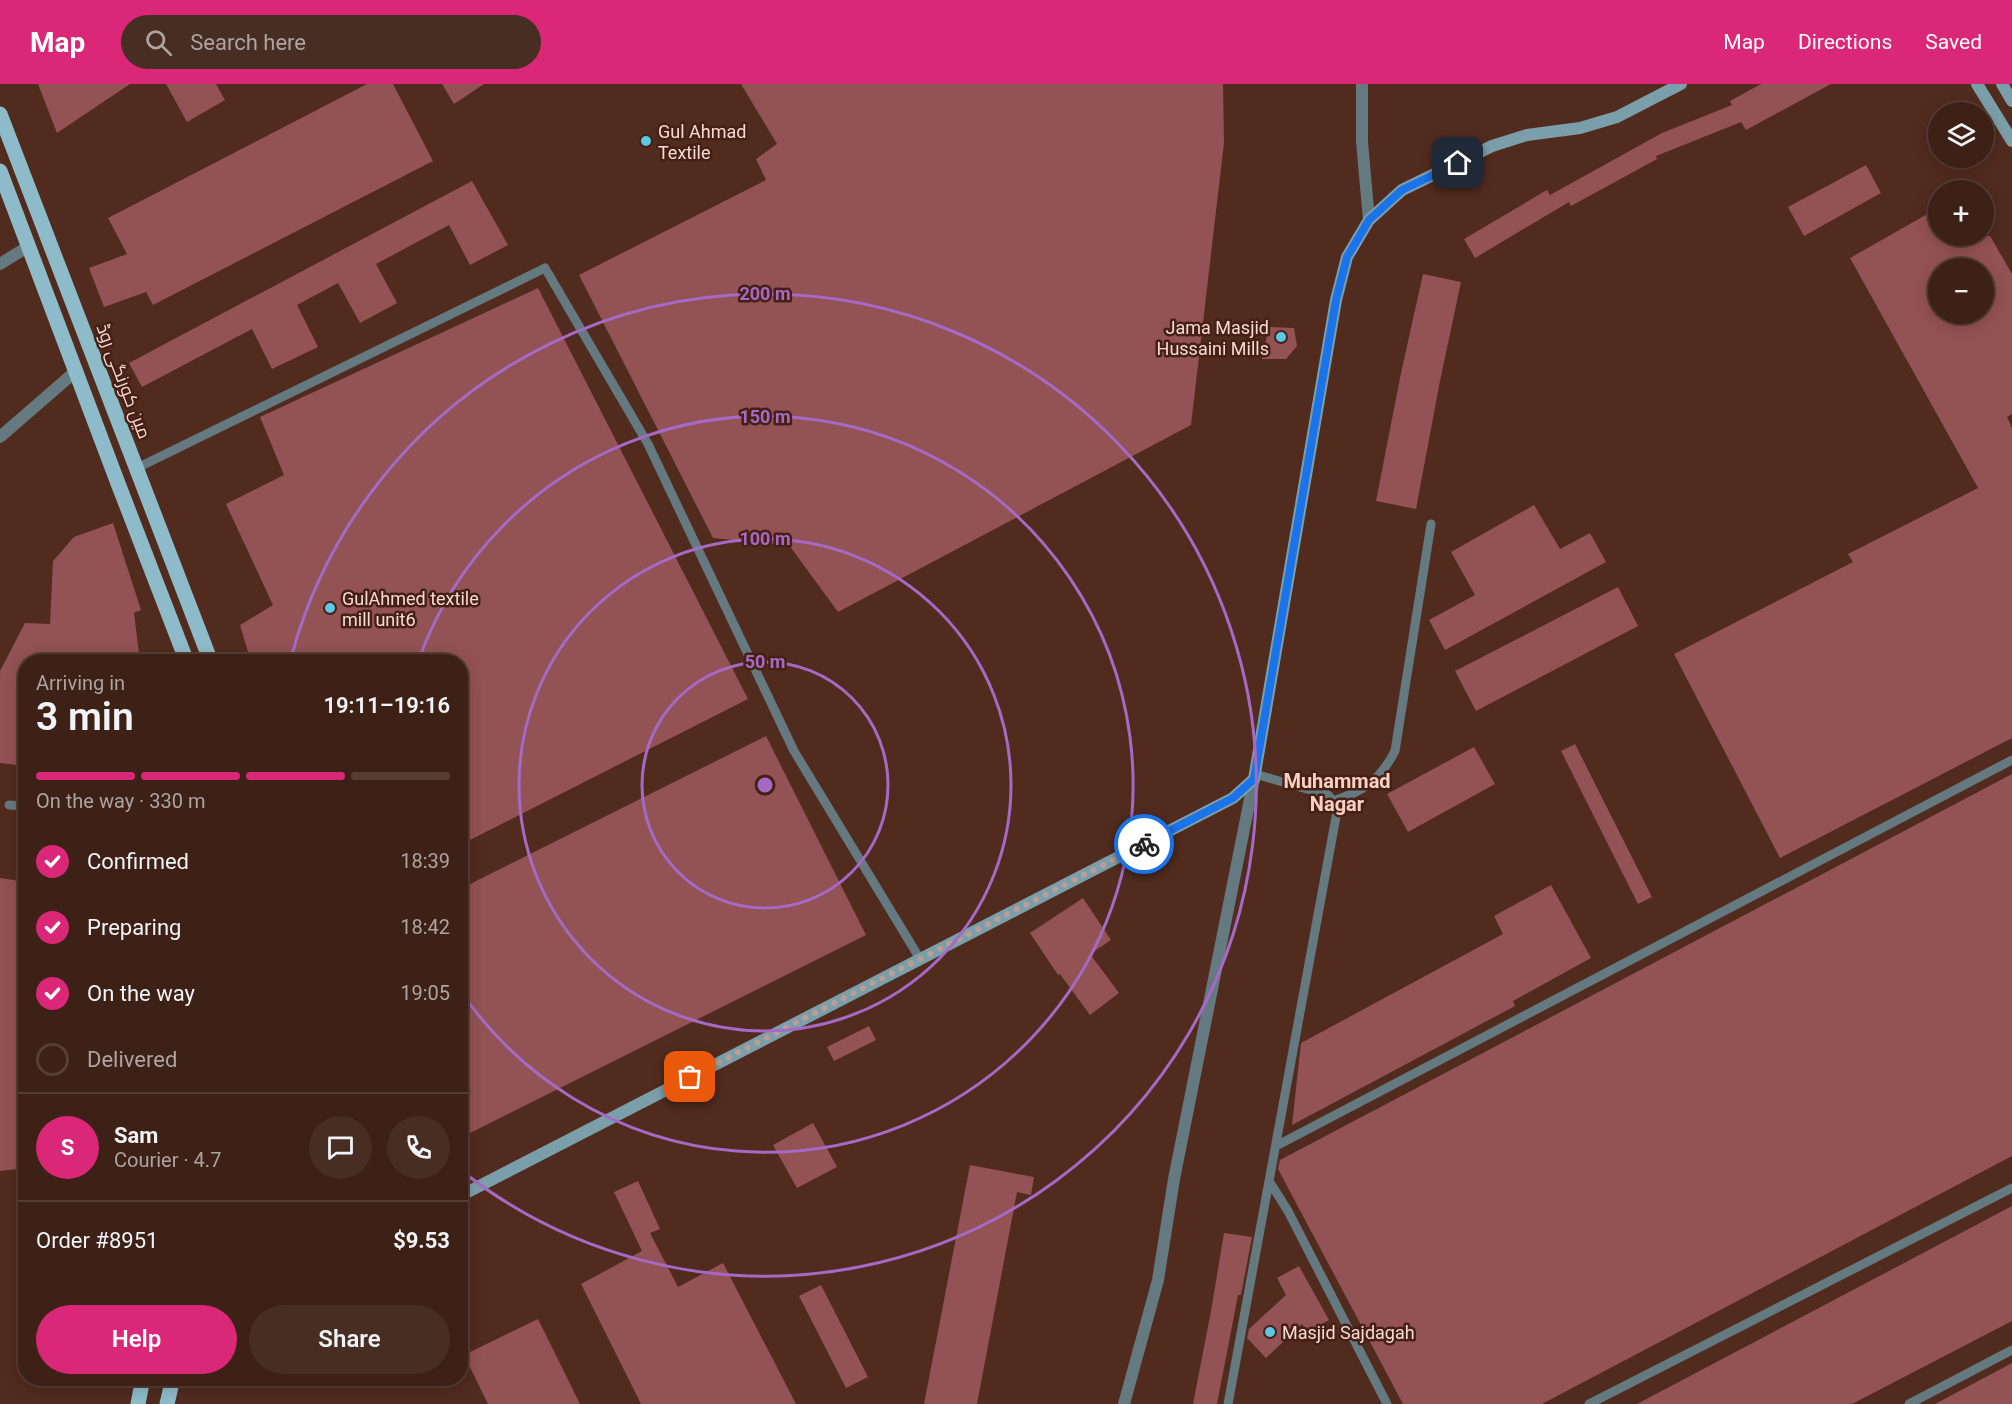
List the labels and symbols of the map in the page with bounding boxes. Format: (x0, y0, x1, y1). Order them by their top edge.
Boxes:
place label: Gul Ahmad Textile (658, 121, 746, 163)
marker: Gul Ahmad Textile (639, 134, 653, 148)
pin (1432, 137, 1483, 188)
text: 200 m (739, 283, 791, 304)
place label: Jama Masjid Hussaini Mills (1157, 317, 1269, 359)
street label: مین کورنگی روڈ (92, 321, 156, 442)
marker: Jama Masjid Hussaini Mills (1274, 330, 1288, 344)
text: 150 m (739, 406, 791, 427)
text: 100 m (739, 528, 791, 549)
place label: GulAhmed textile mill unit6 (342, 588, 479, 630)
marker: GulAhmed textile mill unit6 (323, 601, 337, 615)
text: 50 m (745, 651, 785, 672)
district label: Muhammad Nagar (1283, 769, 1391, 816)
centre of rings (755, 775, 775, 795)
courier (1114, 814, 1174, 874)
pin (664, 1051, 715, 1102)
place label: Masjid Sajdagah (1282, 1322, 1415, 1343)
marker: Masjid Sajdagah (1263, 1325, 1277, 1339)

